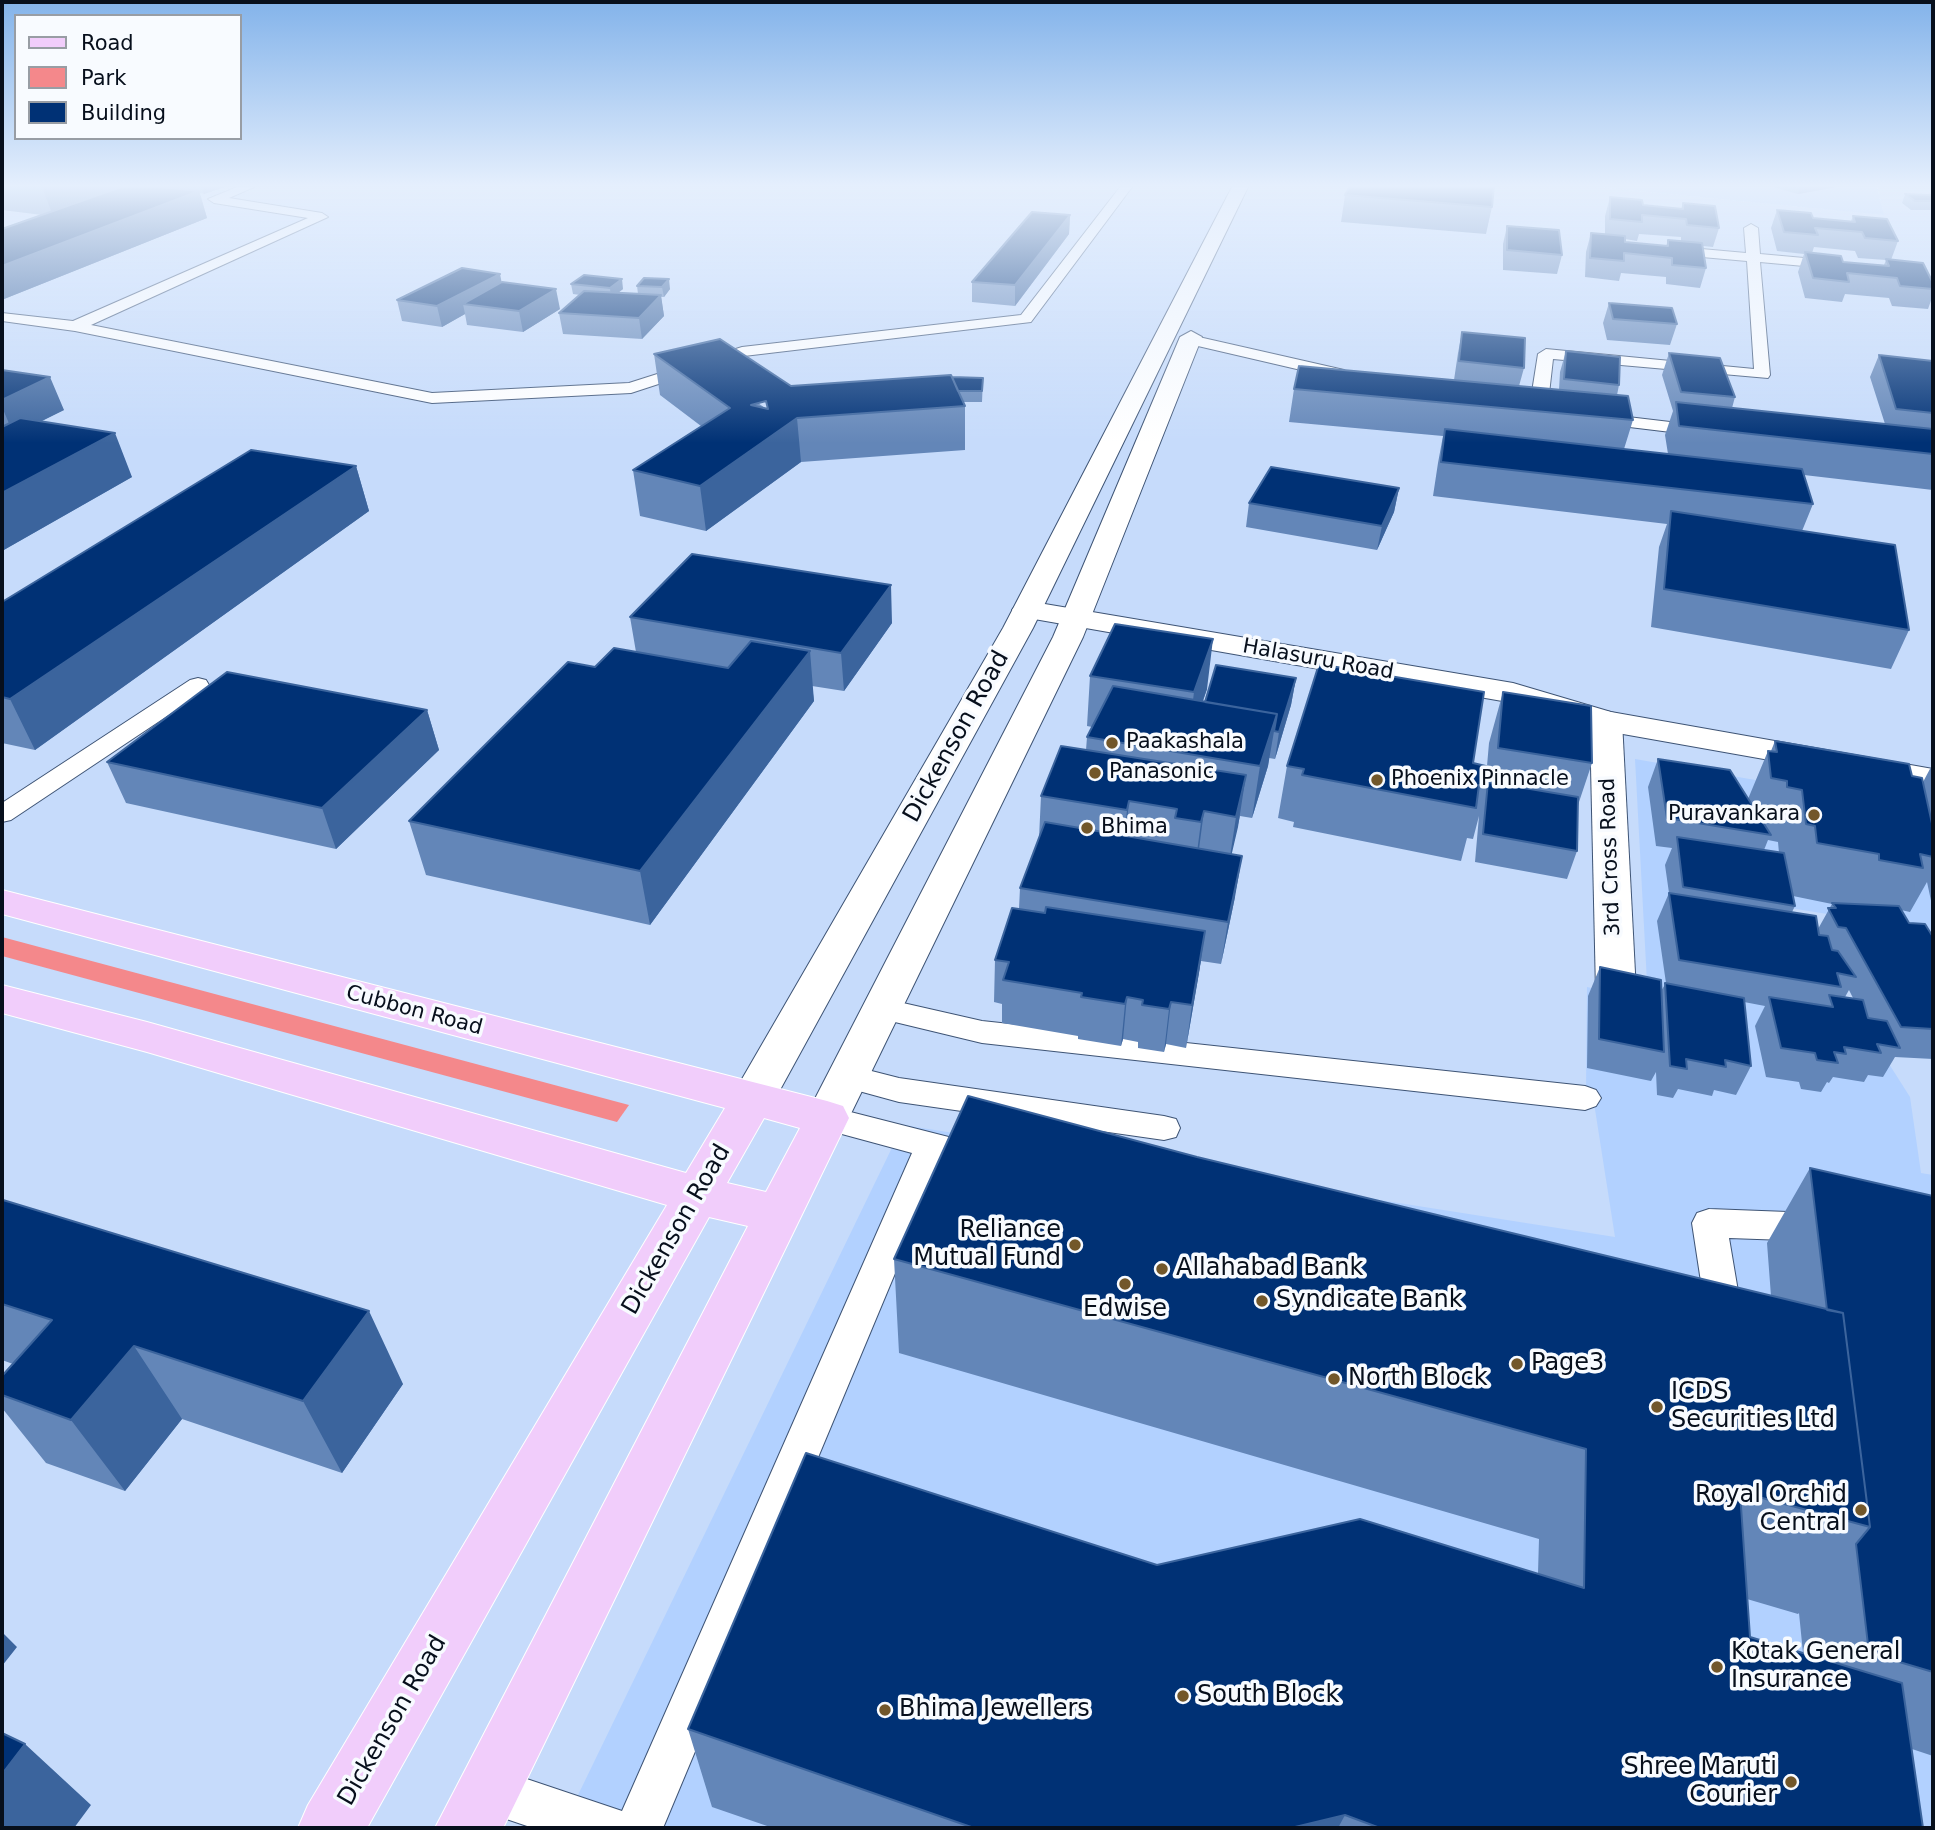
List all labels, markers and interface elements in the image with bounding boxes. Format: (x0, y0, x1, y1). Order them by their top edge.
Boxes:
legend (14, 14, 242, 140)
text: Road (81, 31, 134, 55)
text: Park (81, 66, 126, 90)
text: Building (81, 101, 166, 125)
street label: Halasuru Road (1241, 634, 1395, 686)
street label: Dickenson Road (898, 646, 1016, 828)
place label: Paakashala (1126, 730, 1244, 756)
marker: Paakashala (1104, 735, 1120, 751)
place label: Panasonic (1109, 760, 1214, 786)
marker: Panasonic (1087, 765, 1103, 781)
place label: Phoenix Pinnacle (1391, 767, 1569, 793)
marker: Phoenix Pinnacle (1369, 772, 1385, 788)
street label: 3rd Cross Road (1596, 777, 1626, 937)
place label: Puravankara (1668, 802, 1800, 828)
marker: Puravankara (1806, 807, 1822, 823)
place label: Bhima (1101, 815, 1168, 841)
marker: Bhima (1079, 820, 1095, 836)
street label: Cubbon Road (343, 981, 485, 1041)
street label: Dickenson Road (617, 1140, 737, 1320)
place label: Reliance Mutual Fund (913, 1217, 1061, 1273)
marker: Reliance Mutual Fund (1067, 1237, 1083, 1253)
place label: Allahabad Bank (1176, 1255, 1363, 1283)
marker: Allahabad Bank (1154, 1261, 1170, 1277)
marker: Edwise (1117, 1276, 1133, 1292)
place label: Syndicate Bank (1276, 1287, 1463, 1315)
marker: Syndicate Bank (1254, 1293, 1270, 1309)
place label: Edwise (1083, 1296, 1167, 1324)
place label: Page3 (1531, 1350, 1604, 1378)
marker: Page3 (1509, 1356, 1525, 1372)
place label: North Block (1348, 1365, 1488, 1393)
marker: North Block (1326, 1371, 1342, 1387)
place label: ICDS Securities Ltd (1671, 1379, 1835, 1435)
marker: ICDS Securities Ltd (1649, 1399, 1665, 1415)
place label: Royal Orchid Central (1695, 1482, 1847, 1538)
marker: Royal Orchid Central (1853, 1502, 1869, 1518)
street label: Dickenson Road (333, 1631, 453, 1811)
place label: Kotak General Insurance (1731, 1639, 1900, 1695)
marker: Kotak General Insurance (1709, 1659, 1725, 1675)
place label: South Block (1197, 1682, 1339, 1710)
marker: South Block (1175, 1688, 1191, 1704)
place label: Bhima Jewellers (899, 1696, 1090, 1724)
marker: Bhima Jewellers (877, 1702, 893, 1718)
place label: Shree Maruti Courier (1623, 1754, 1777, 1810)
marker: Shree Maruti Courier (1783, 1774, 1799, 1790)

